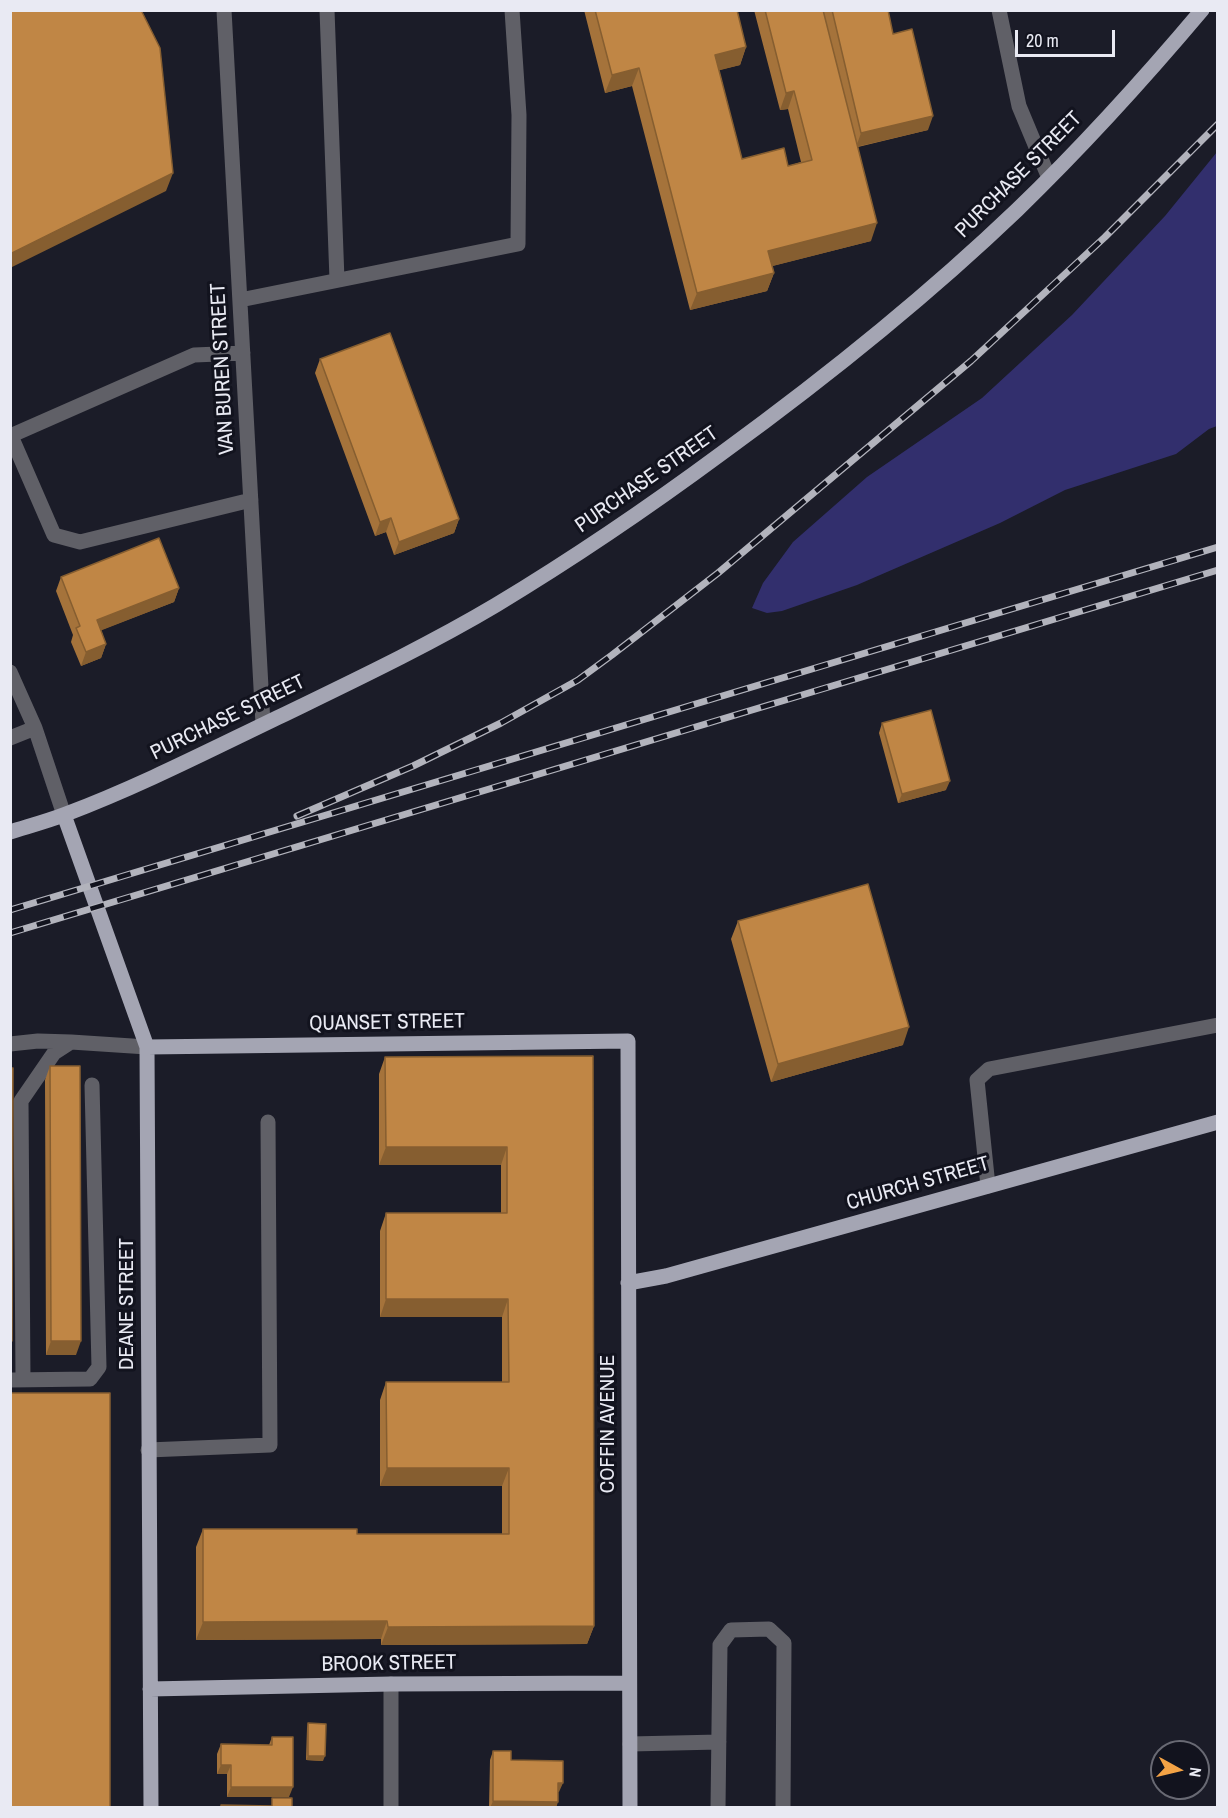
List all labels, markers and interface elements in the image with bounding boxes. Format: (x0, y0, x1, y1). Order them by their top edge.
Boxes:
scale bar (1018, 18, 1118, 56)
text: 20 m (1026, 28, 1059, 53)
street label: PURCHASE STREET (951, 107, 1087, 243)
street label: VAN BUREN STREET (206, 282, 240, 456)
street label: PURCHASE STREET (571, 421, 723, 539)
street label: PURCHASE STREET (147, 670, 309, 766)
street label: QUANSET STREET (309, 1009, 465, 1037)
street label: CHURCH STREET (844, 1152, 992, 1216)
street label: DEANE STREET (114, 1238, 140, 1370)
street label: COFFIN AVENUE (595, 1355, 621, 1493)
street label: BROOK STREET (321, 1650, 457, 1678)
north arrow (1150, 1740, 1210, 1800)
text: N (1184, 1766, 1207, 1778)

